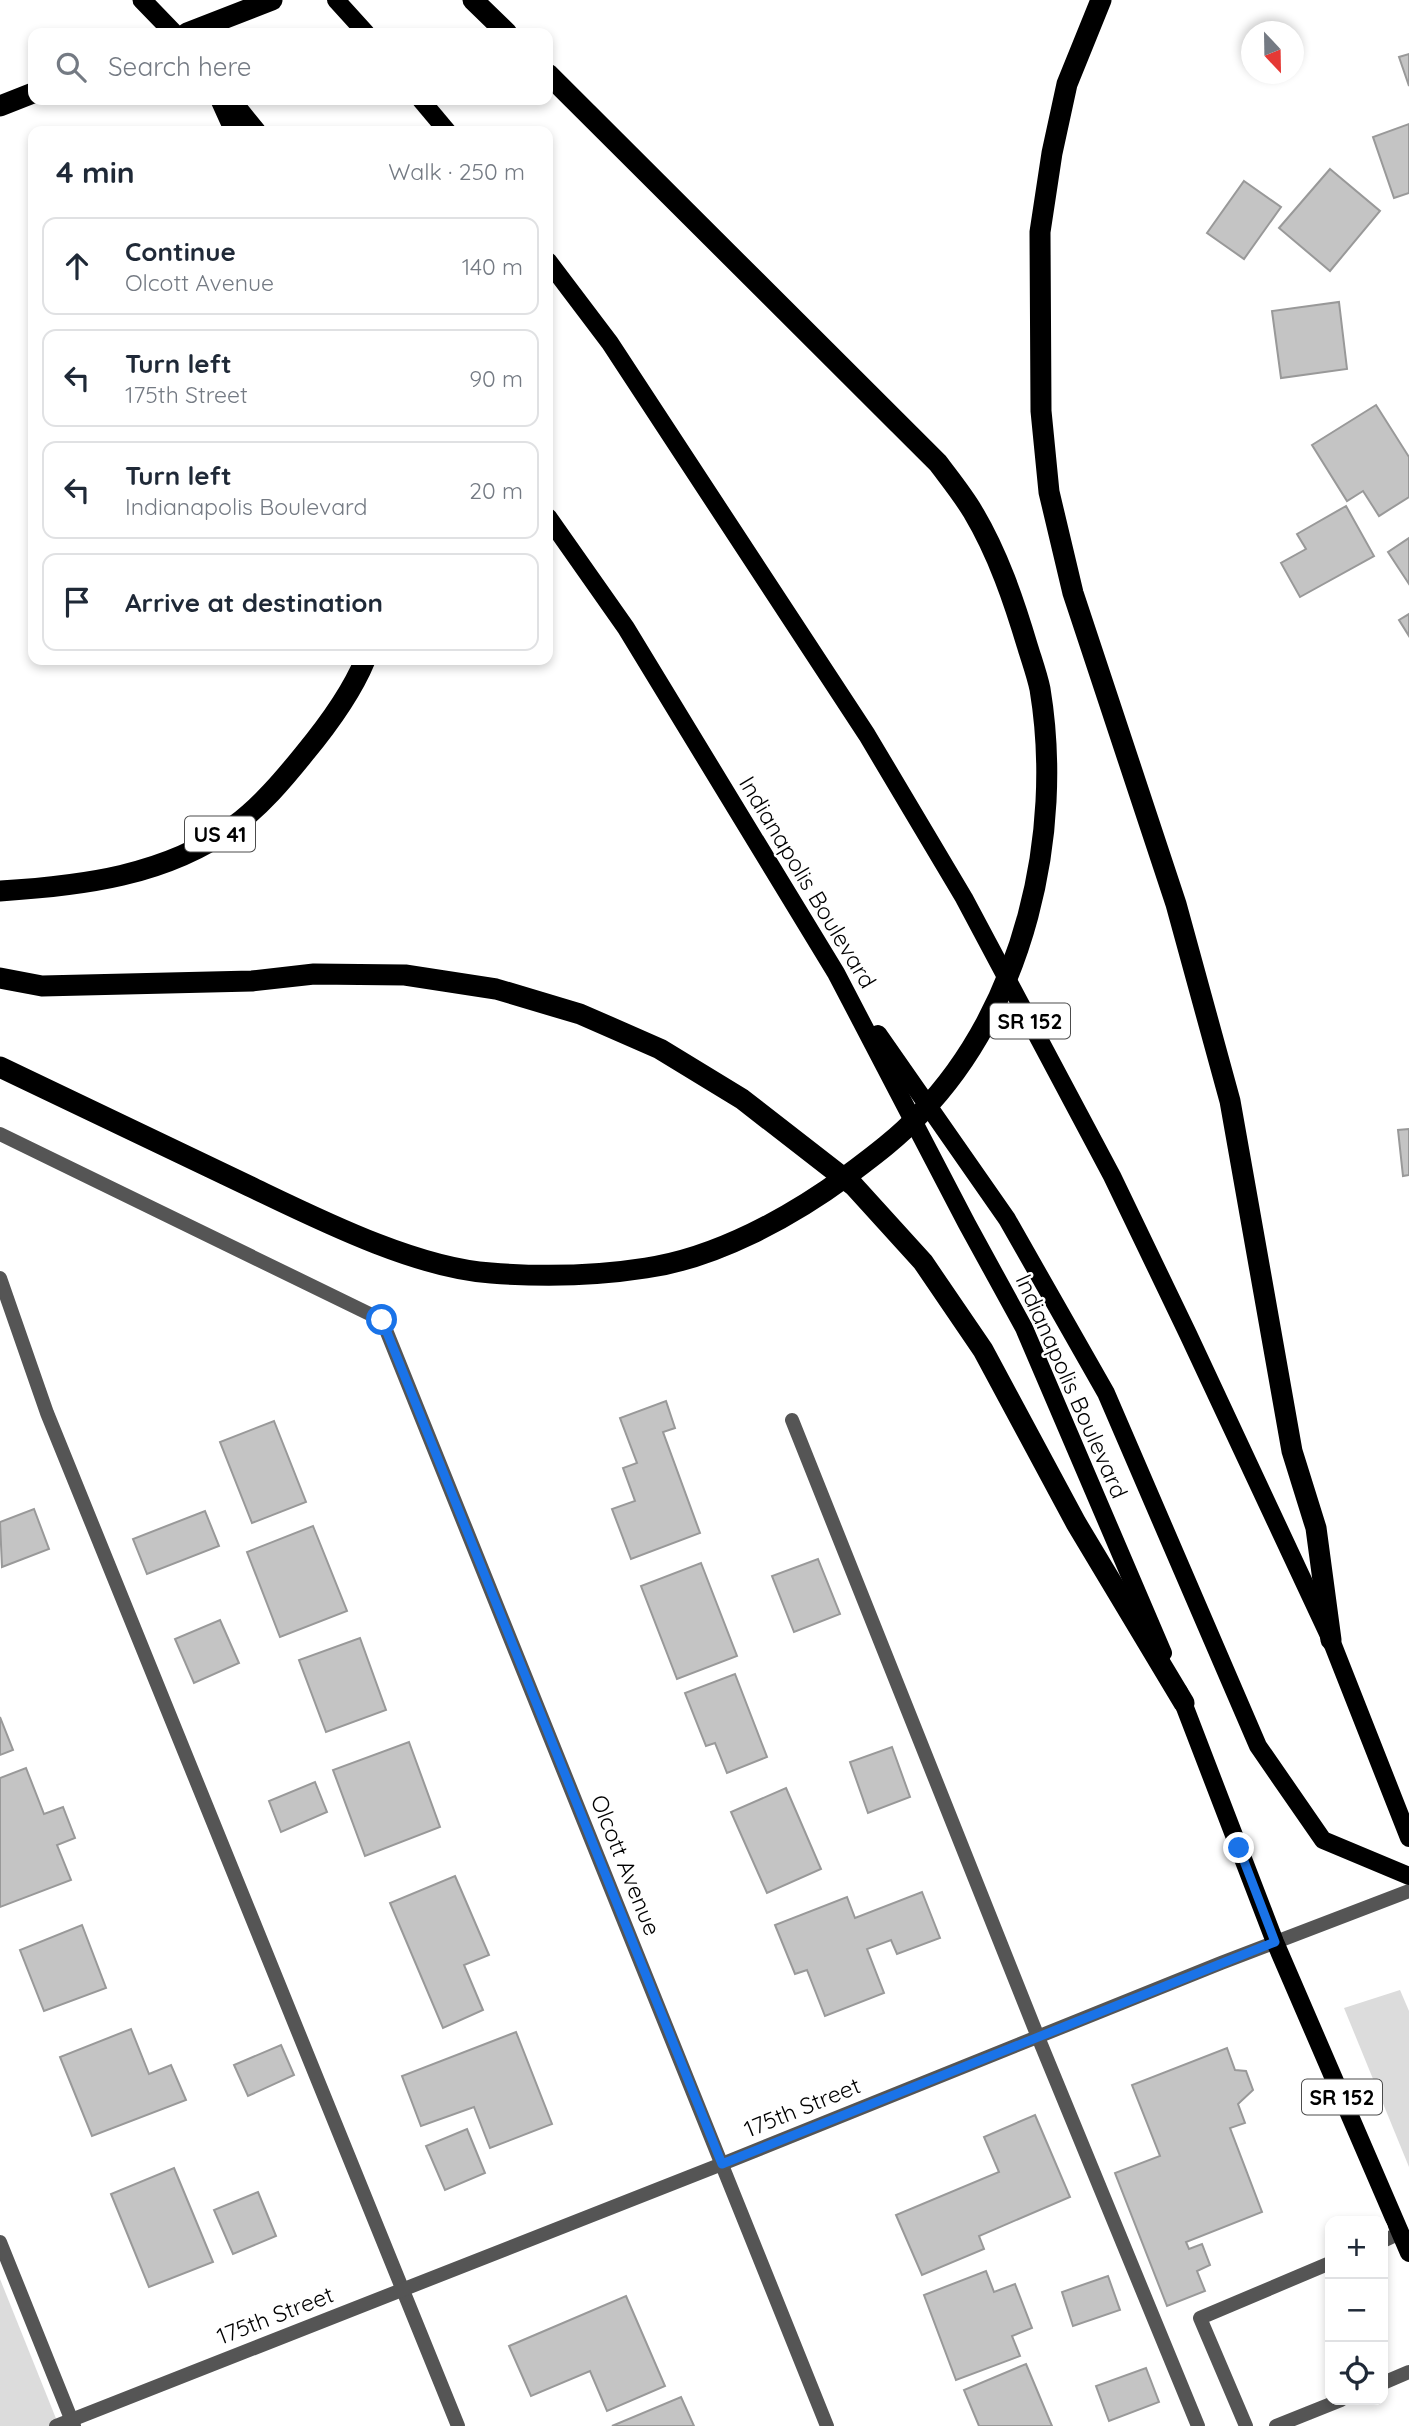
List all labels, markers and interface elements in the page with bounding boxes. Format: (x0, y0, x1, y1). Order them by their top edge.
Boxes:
north arrow (1241, 21, 1304, 84)
search box (28, 28, 553, 105)
icon: search (52, 48, 90, 86)
text: Search here (108, 50, 252, 83)
text: 4 min (56, 153, 135, 191)
text: Walk · 250 m (388, 157, 525, 186)
text: Continue (125, 235, 236, 268)
icon: ahead (58, 247, 96, 285)
text: 140 m (462, 252, 523, 281)
text: Olcott Avenue (125, 268, 274, 297)
text: Turn left (125, 347, 232, 380)
icon: left (58, 359, 96, 397)
text: 90 m (469, 364, 523, 393)
text: 175th Street (125, 380, 248, 409)
text: Turn left (125, 459, 232, 492)
icon: left (58, 471, 96, 509)
text: 20 m (469, 476, 523, 505)
text: Indianapolis Boulevard (125, 492, 367, 521)
icon: arrive (58, 583, 96, 621)
text: Arrive at destination (125, 586, 383, 619)
street label: Indianapolis Boulevard (733, 771, 883, 993)
road number: US 41 (185, 816, 255, 852)
road number: SR 152 (990, 1004, 1070, 1038)
street label: Indianapolis Boulevard (1009, 1269, 1135, 1503)
route start (366, 1304, 397, 1335)
street label: Olcott Avenue (585, 1790, 667, 1940)
route end (1223, 1832, 1254, 1863)
street label: 175th Street (740, 2070, 865, 2143)
road number: SR 152 (1302, 2080, 1382, 2114)
map controls (1325, 2216, 1388, 2405)
button: + (1325, 2216, 1388, 2279)
street label: 175th Street (212, 2279, 338, 2351)
button: − (1325, 2279, 1388, 2342)
button: locate (1325, 2342, 1388, 2405)

